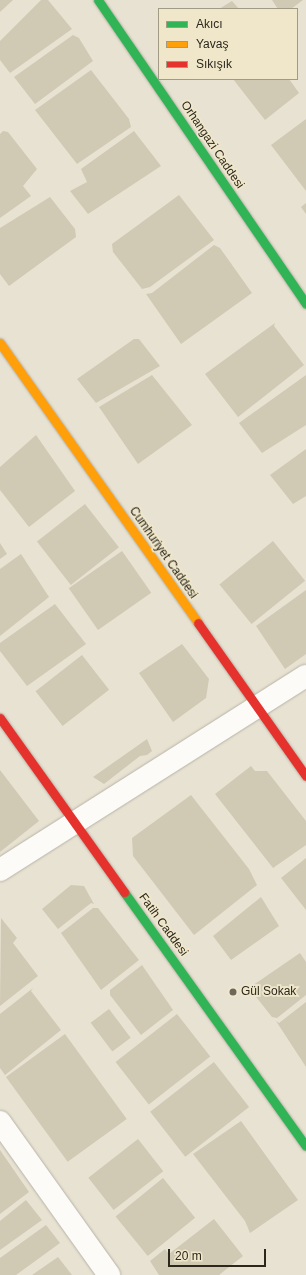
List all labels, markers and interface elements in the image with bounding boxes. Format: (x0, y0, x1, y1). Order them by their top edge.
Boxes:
legend (158, 8, 298, 80)
text: Akıcı (196, 17, 223, 31)
text: Yavaş (196, 37, 228, 51)
text: Sıkışık (196, 57, 232, 71)
street label: Orhangazi Caddesi (177, 98, 247, 192)
street label: Cumhuriyet Caddesi (126, 504, 200, 602)
street label: Fatih Caddesi (135, 891, 191, 959)
place label: Gül Sokak (241, 985, 296, 999)
marker: Gül Sokak (228, 987, 238, 997)
scale bar (170, 1241, 268, 1267)
text: 20 m (175, 1249, 202, 1263)

